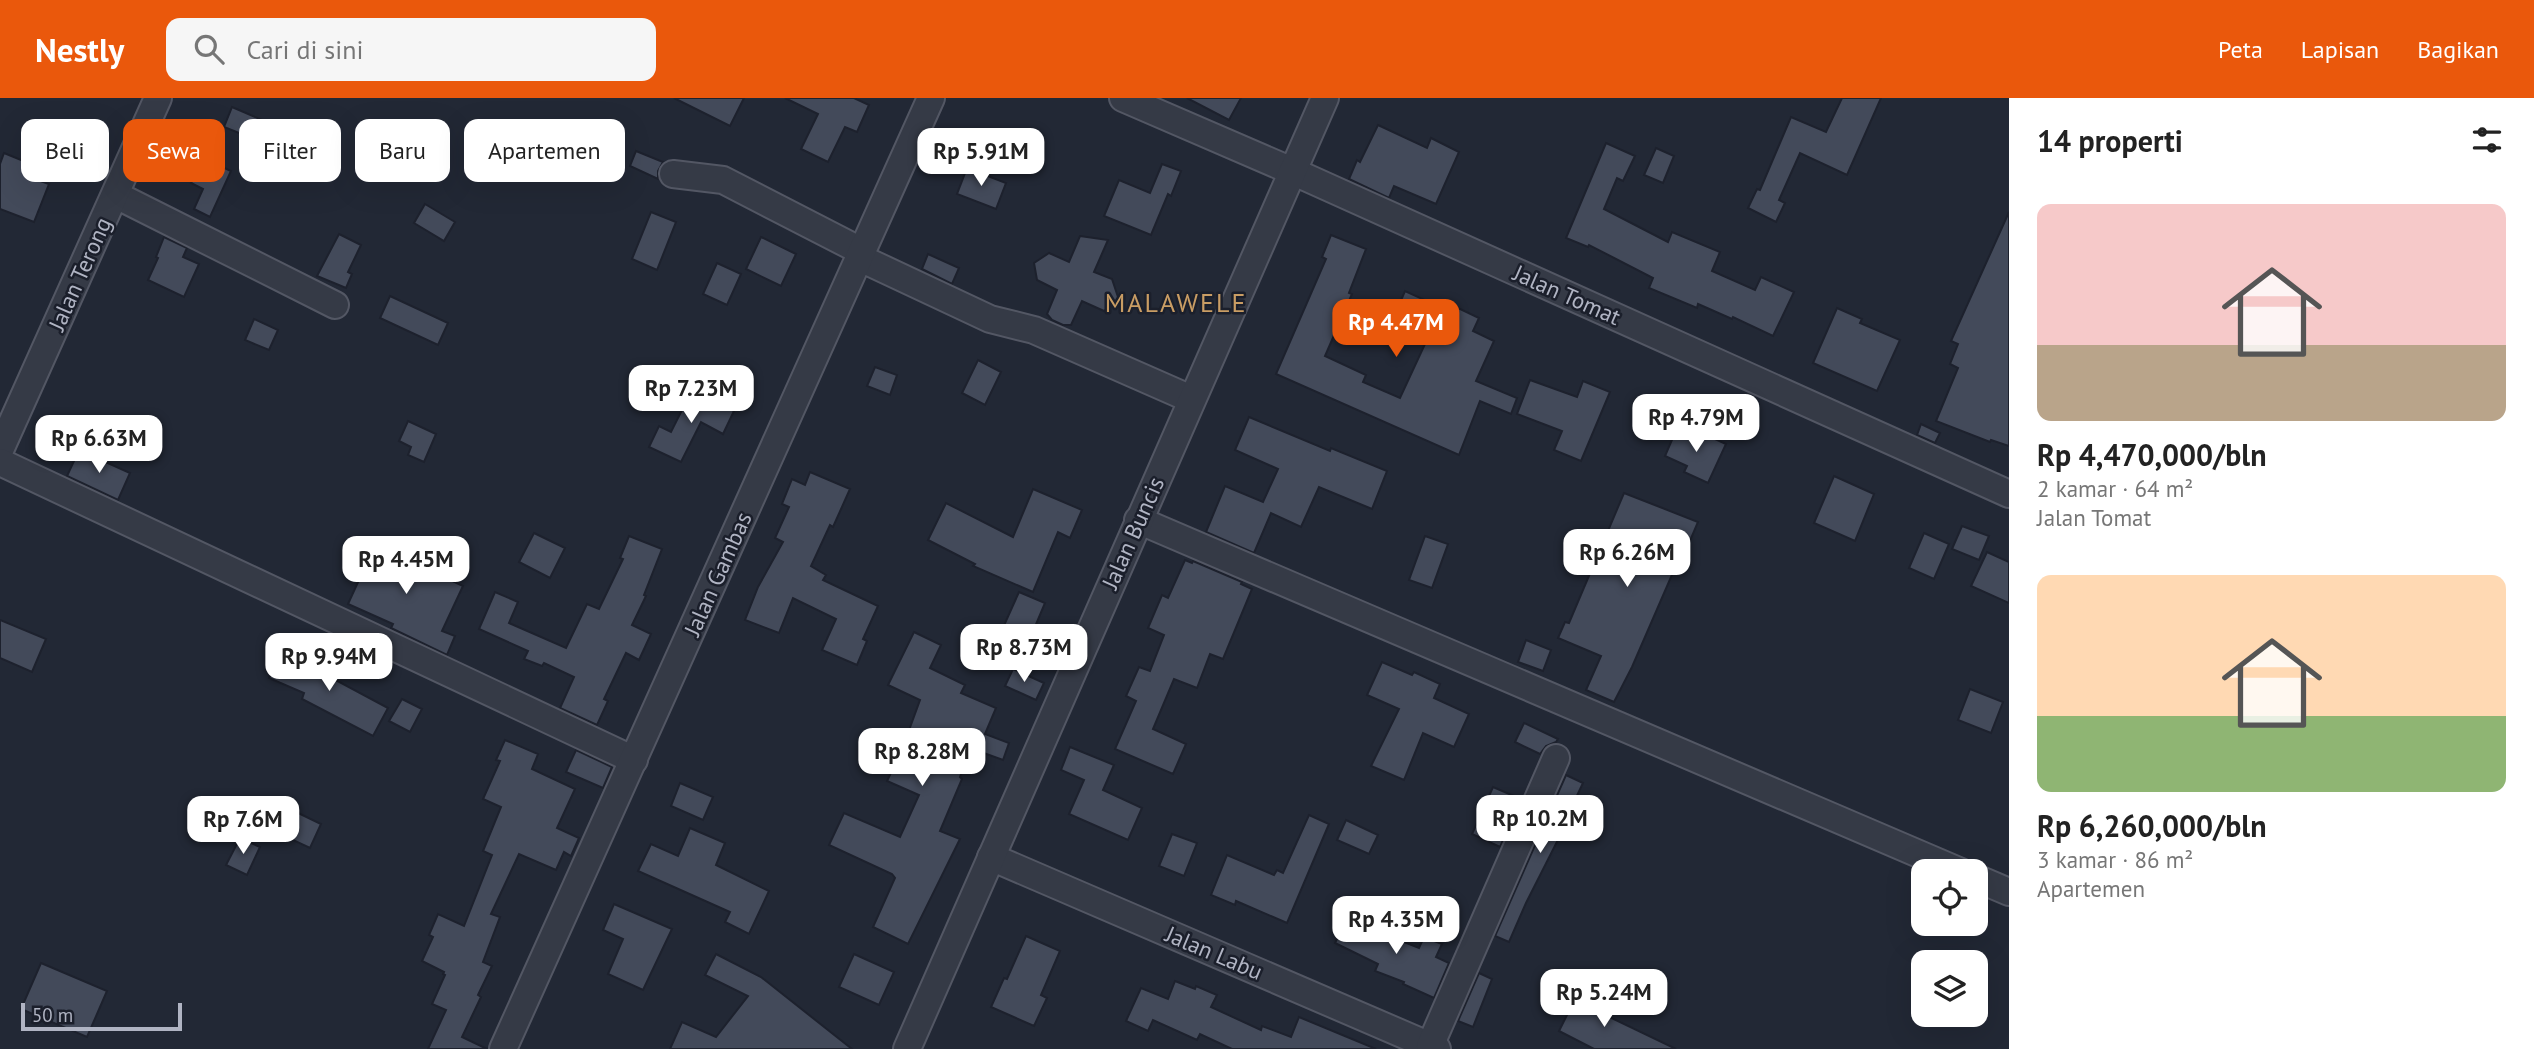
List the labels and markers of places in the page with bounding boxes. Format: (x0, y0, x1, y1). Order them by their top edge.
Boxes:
pin: Rp 5.91M (909, 129, 1053, 188)
pin: Rp 4.47M (1324, 300, 1468, 359)
pin: Rp 7.23M (619, 366, 763, 425)
pin: Rp 4.79M (1624, 394, 1768, 454)
pin: Rp 6.63M (27, 416, 171, 475)
pin: Rp 6.26M (1555, 530, 1699, 589)
pin: Rp 4.45M (334, 536, 478, 596)
pin: Rp 8.73M (952, 624, 1096, 684)
pin: Rp 9.94M (257, 634, 401, 693)
pin: Rp 8.28M (850, 728, 994, 788)
pin: Rp 7.6M (178, 796, 308, 856)
pin: Rp 10.2M (1468, 796, 1612, 855)
pin: Rp 4.35M (1324, 896, 1468, 956)
pin: Rp 5.24M (1532, 970, 1676, 1029)

